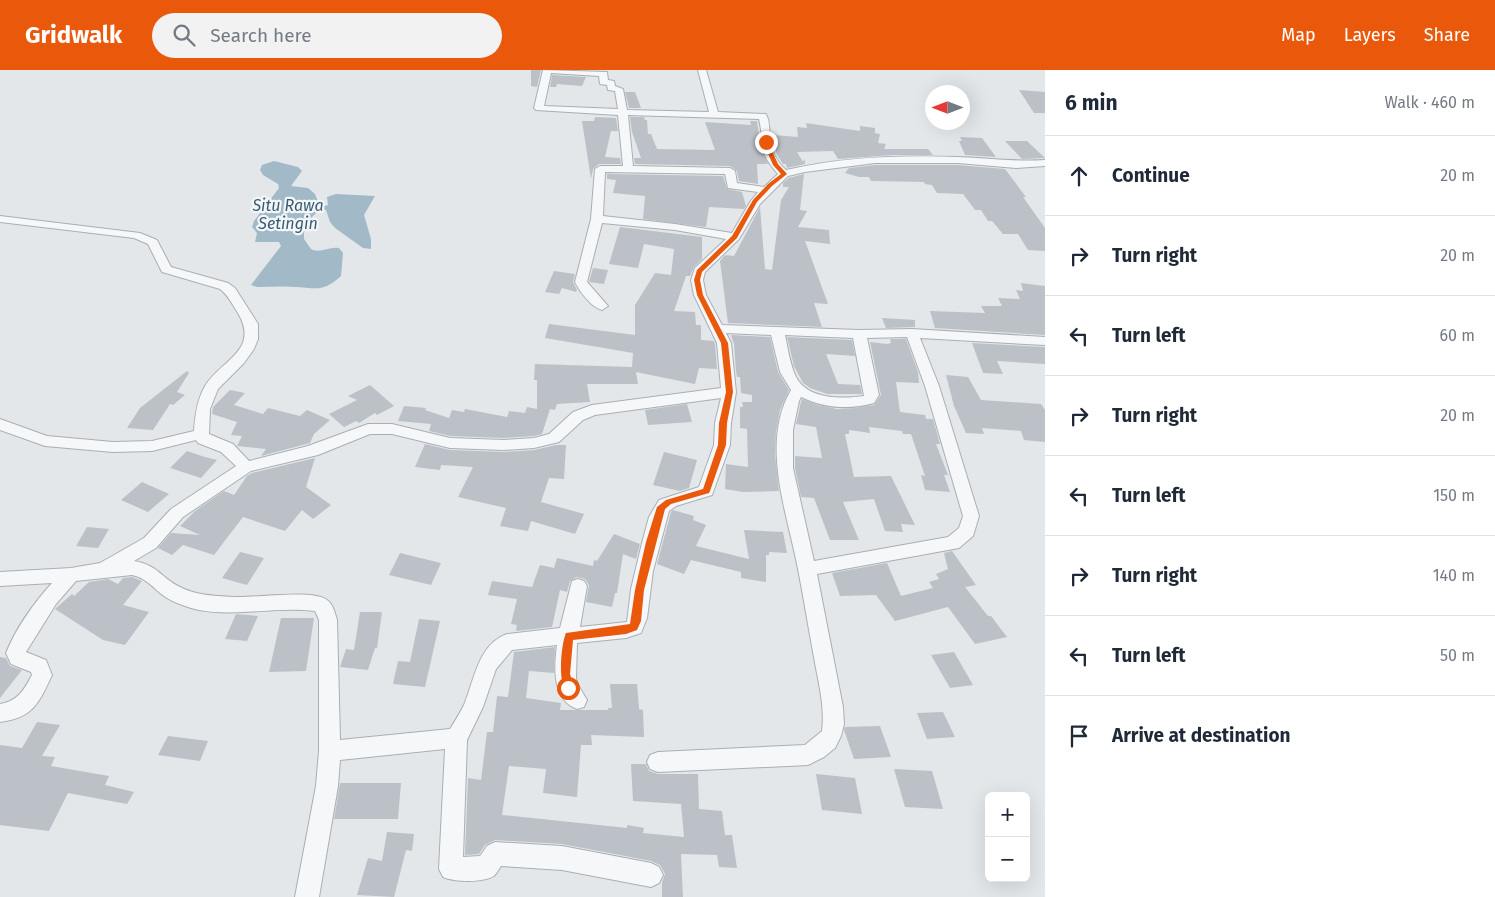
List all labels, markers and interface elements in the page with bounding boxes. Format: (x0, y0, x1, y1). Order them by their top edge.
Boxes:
search box (152, 13, 502, 58)
text: Gridwalk (25, 21, 122, 49)
icon: search (170, 21, 198, 49)
text: Search here (210, 24, 312, 47)
text: Map (1281, 24, 1316, 46)
text: Layers (1344, 24, 1396, 46)
text: Share (1424, 24, 1470, 46)
north arrow (925, 85, 970, 130)
text: 6 min (1065, 90, 1118, 116)
text: Walk · 460 m (1385, 93, 1475, 112)
route end (755, 131, 778, 154)
icon: ahead (1065, 162, 1093, 190)
text: Continue (1112, 164, 1190, 187)
text: 20 m (1440, 166, 1475, 185)
water label: Situ Rawa Setingin (251, 196, 324, 233)
icon: right (1065, 242, 1093, 270)
text: Turn right (1112, 244, 1197, 267)
text: 20 m (1440, 246, 1475, 265)
icon: left (1065, 322, 1093, 350)
text: Turn left (1112, 324, 1186, 347)
text: 60 m (1440, 326, 1475, 345)
icon: right (1065, 402, 1093, 430)
text: Turn right (1112, 404, 1197, 427)
text: 20 m (1440, 406, 1475, 425)
icon: left (1065, 482, 1093, 510)
text: Turn left (1112, 484, 1186, 507)
text: 150 m (1433, 486, 1475, 505)
icon: right (1065, 562, 1093, 590)
text: Turn right (1112, 564, 1197, 587)
text: 140 m (1433, 566, 1475, 585)
icon: left (1065, 642, 1093, 670)
text: Turn left (1112, 644, 1186, 667)
text: 50 m (1440, 646, 1475, 665)
route start (557, 677, 580, 700)
icon: arrive (1065, 722, 1093, 750)
text: Arrive at destination (1112, 724, 1291, 747)
map controls (985, 792, 1030, 882)
button: + (985, 792, 1030, 837)
button: − (985, 837, 1030, 882)

